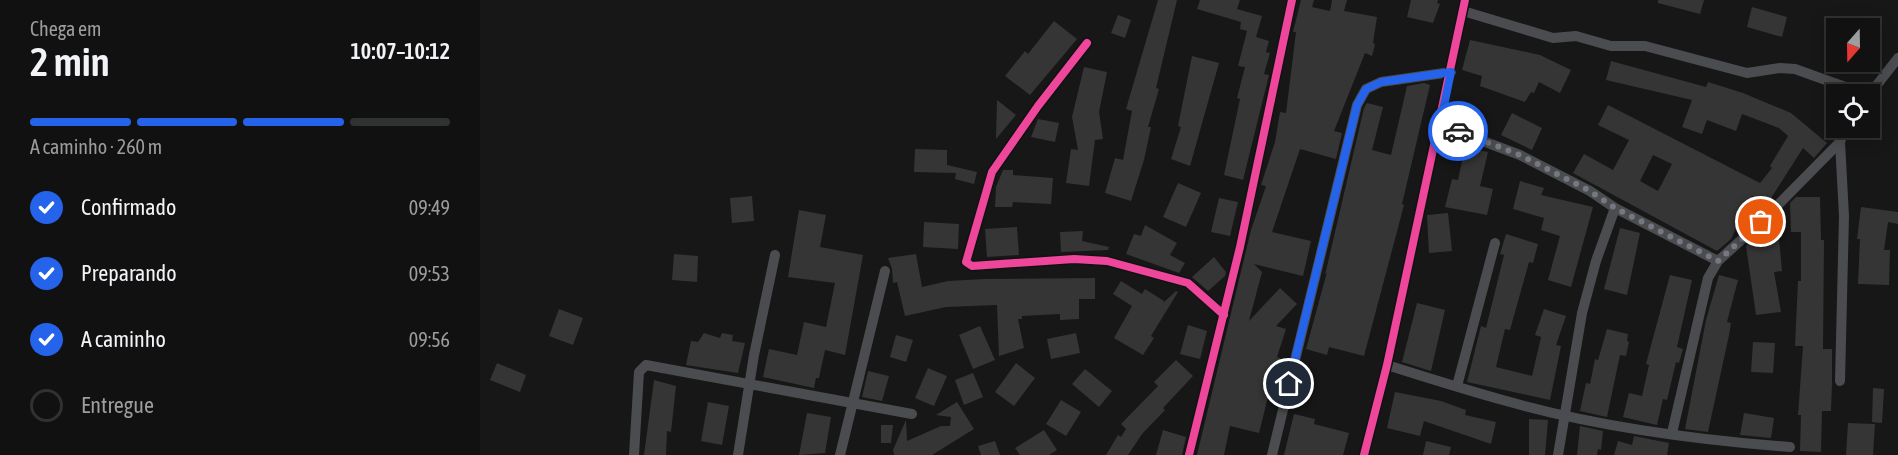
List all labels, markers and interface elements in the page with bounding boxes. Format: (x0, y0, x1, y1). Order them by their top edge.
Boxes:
text: Chega em (30, 17, 102, 40)
north arrow (1826, 18, 1880, 72)
map controls (1826, 18, 1880, 138)
text: 10:07–10:12 (350, 38, 450, 64)
text: 2 min (30, 40, 110, 84)
button: locate (1826, 84, 1880, 138)
courier (1428, 101, 1488, 161)
icon: car (1442, 115, 1475, 148)
text: A caminho · 260 m (30, 135, 162, 158)
icon: check (30, 191, 63, 224)
text: Confirmado (81, 194, 176, 220)
text: 09:49 (409, 196, 450, 219)
pin (1735, 196, 1786, 247)
icon: bag (1744, 205, 1777, 238)
icon: check (30, 257, 63, 290)
text: Preparando (81, 260, 177, 286)
text: 09:53 (409, 262, 450, 285)
icon: check (30, 323, 63, 356)
text: A caminho (81, 326, 166, 352)
text: 09:56 (409, 328, 450, 351)
pin (1263, 358, 1314, 409)
icon: home (1272, 367, 1305, 400)
text: Entregue (81, 392, 154, 418)

